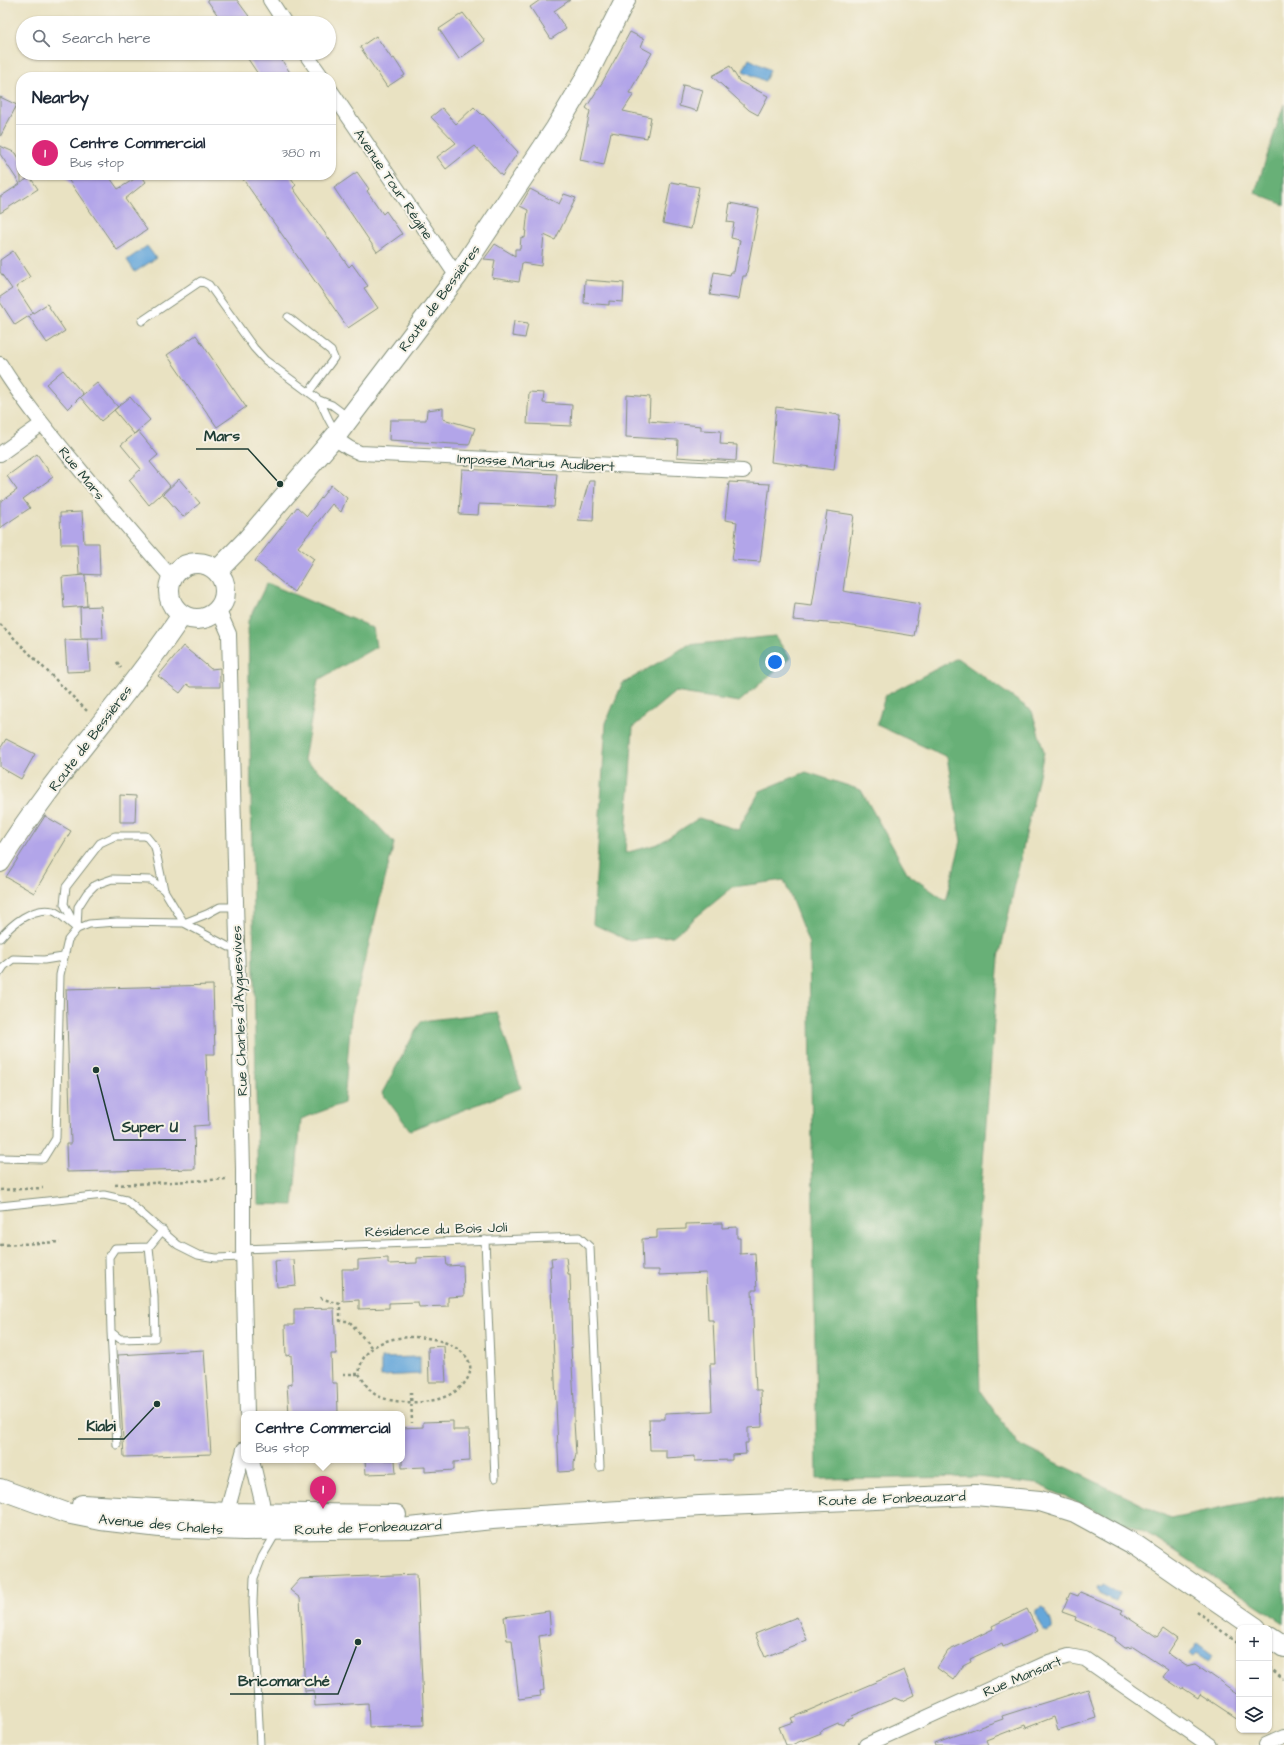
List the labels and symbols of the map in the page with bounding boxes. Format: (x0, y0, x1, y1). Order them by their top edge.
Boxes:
street label: Avenue Tour Régine (349, 125, 438, 244)
street label: Route de Bessières (394, 241, 485, 356)
callout: Mars (196, 422, 248, 449)
text: Mars (204, 426, 240, 447)
street label: Rue Mars (53, 443, 109, 505)
street label: Impasse Marius Audibert (457, 449, 616, 477)
your location (765, 652, 785, 672)
street label: Route de Bessières (44, 682, 137, 796)
street label: Rue Charles d'Ayguesvives (227, 925, 253, 1097)
callout: Super U (114, 1113, 186, 1140)
text: Super U (121, 1117, 179, 1138)
street label: Résidence du Bois Joli (364, 1218, 508, 1242)
callout: Kiabi (78, 1412, 124, 1439)
text: Kiabi (86, 1416, 117, 1437)
pin: 1 (310, 1476, 336, 1509)
street label: Route de Fonbeauzard (818, 1486, 966, 1512)
street label: Avenue des Chalets (98, 1510, 224, 1540)
street label: Route de Fonbeauzard (294, 1515, 442, 1541)
street label: Rue Mansart (980, 1651, 1065, 1702)
callout: Bricomarché (230, 1667, 338, 1694)
text: Bricomarché (238, 1671, 330, 1692)

